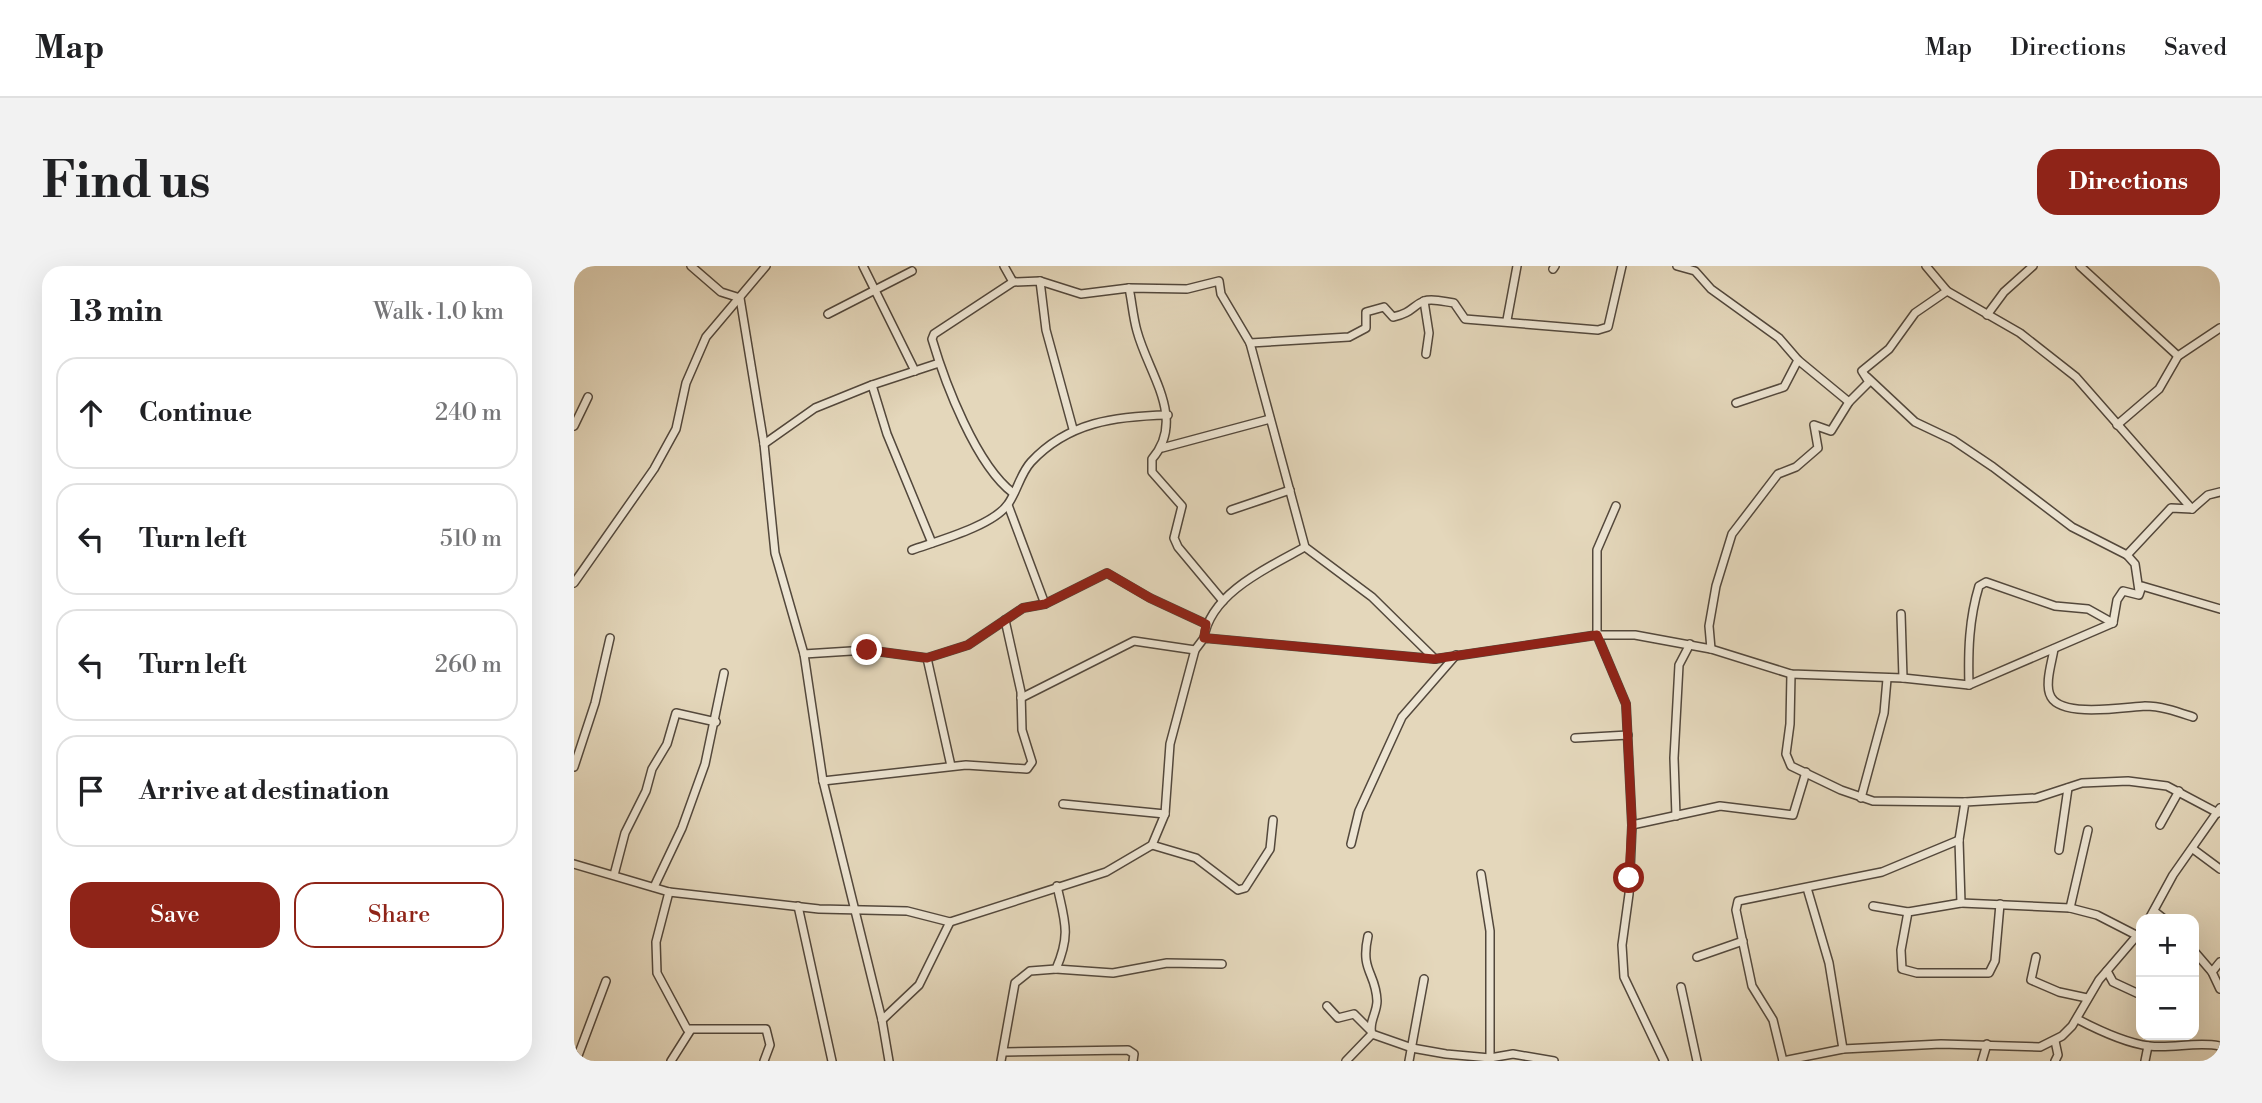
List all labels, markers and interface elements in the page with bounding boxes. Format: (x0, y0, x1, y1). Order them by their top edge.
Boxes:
text: Map (35, 28, 104, 69)
text: Map (1925, 33, 1972, 63)
text: Directions (2010, 33, 2126, 63)
text: Saved (2164, 33, 2227, 63)
button: Directions (2037, 149, 2220, 215)
text: Find us (42, 152, 211, 213)
text: 13 min (70, 293, 163, 331)
text: Walk · 1.0 km (373, 298, 504, 326)
icon: ahead (72, 394, 110, 432)
text: Continue (139, 397, 252, 429)
text: 240 m (435, 399, 502, 427)
icon: left (72, 520, 110, 558)
text: Turn left (139, 523, 247, 555)
text: 510 m (440, 525, 502, 553)
route end (851, 634, 882, 665)
icon: left (72, 646, 110, 684)
text: Turn left (139, 649, 247, 681)
text: 260 m (435, 651, 502, 679)
icon: arrive (72, 772, 110, 810)
text: Arrive at destination (139, 775, 389, 807)
route start (1613, 862, 1644, 893)
button: Save (70, 882, 280, 948)
button: Share (294, 882, 504, 948)
map controls (2136, 914, 2199, 1040)
button: + (2136, 914, 2199, 977)
button: − (2136, 977, 2199, 1040)

